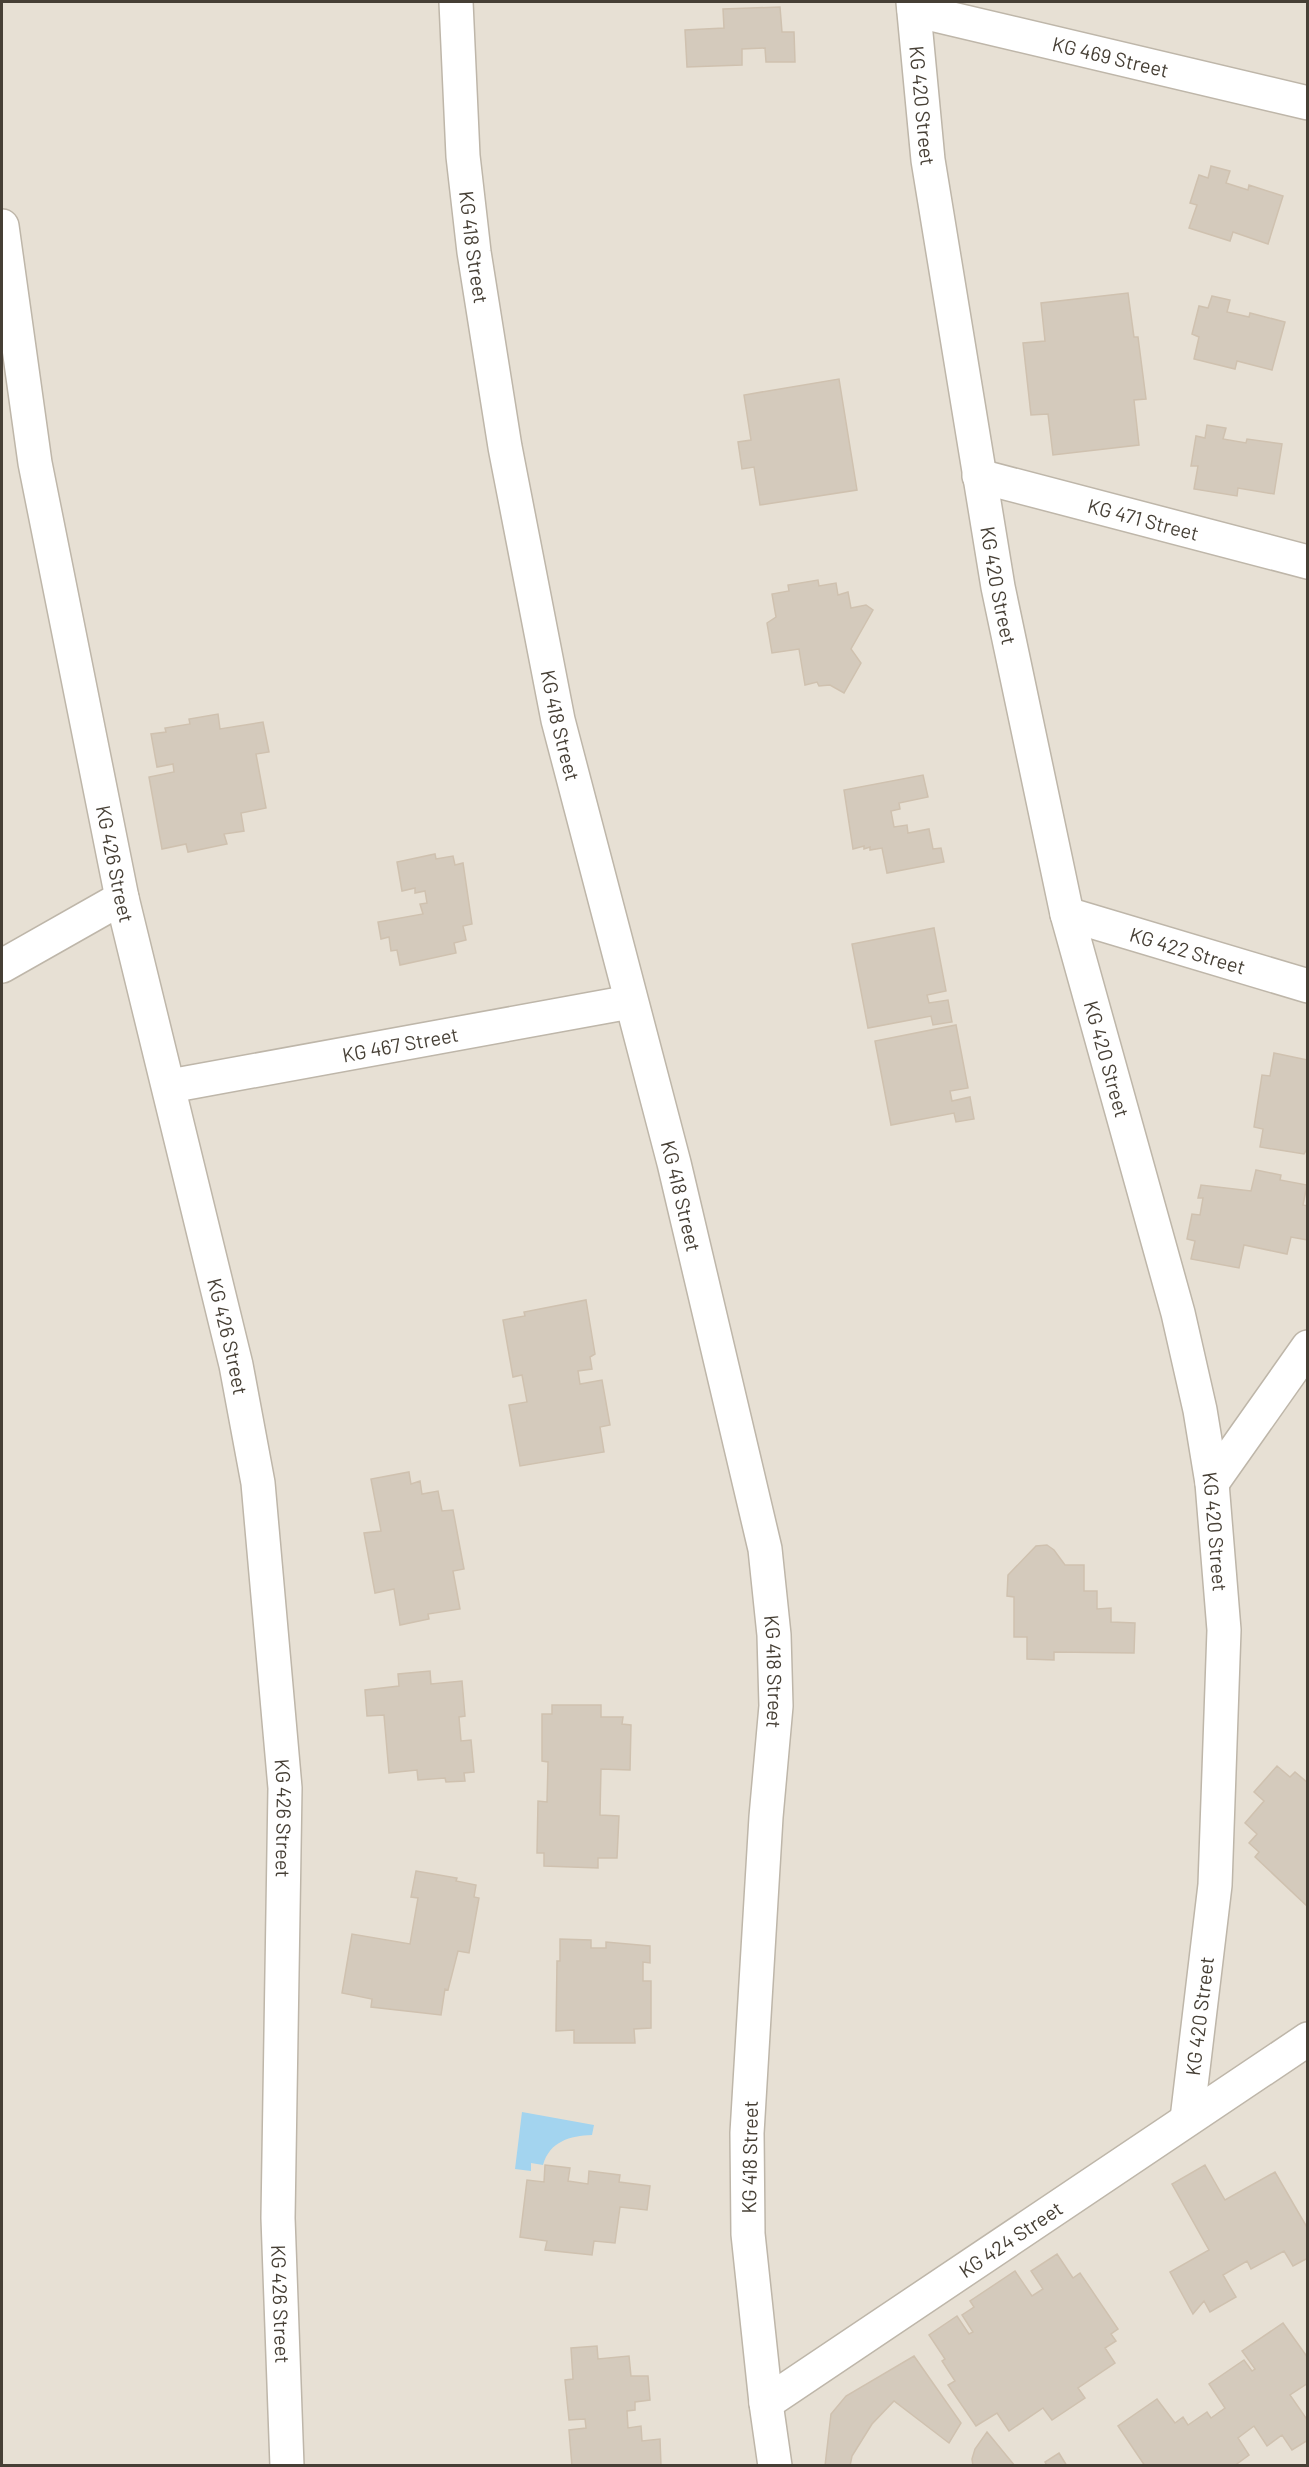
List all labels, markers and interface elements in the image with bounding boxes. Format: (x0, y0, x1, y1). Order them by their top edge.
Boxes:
street label: KG 469 Street (1050, 31, 1171, 82)
street label: KG 420 Street (905, 45, 941, 167)
street label: KG 418 Street (455, 189, 494, 305)
street label: KG 471 Street (1085, 493, 1202, 545)
street label: KG 420 Street (976, 524, 1022, 647)
street label: KG 418 Street (536, 668, 585, 783)
street label: KG 426 Street (92, 803, 139, 925)
street label: KG 422 Street (1127, 921, 1248, 979)
street label: KG 420 Street (1080, 998, 1135, 1120)
street label: KG 467 Street (340, 1022, 460, 1066)
street label: KG 418 Street (657, 1138, 706, 1254)
street label: KG 426 Street (203, 1276, 253, 1397)
street label: KG 420 Street (1198, 1470, 1233, 1592)
street label: KG 418 Street (760, 1614, 788, 1729)
street label: KG 426 Street (270, 1758, 297, 1878)
street label: KG 420 Street (1180, 1955, 1218, 2077)
street label: KG 418 Street (736, 2100, 762, 2214)
street label: KG 424 Street (954, 2196, 1067, 2282)
street label: KG 426 Street (267, 2244, 295, 2364)

